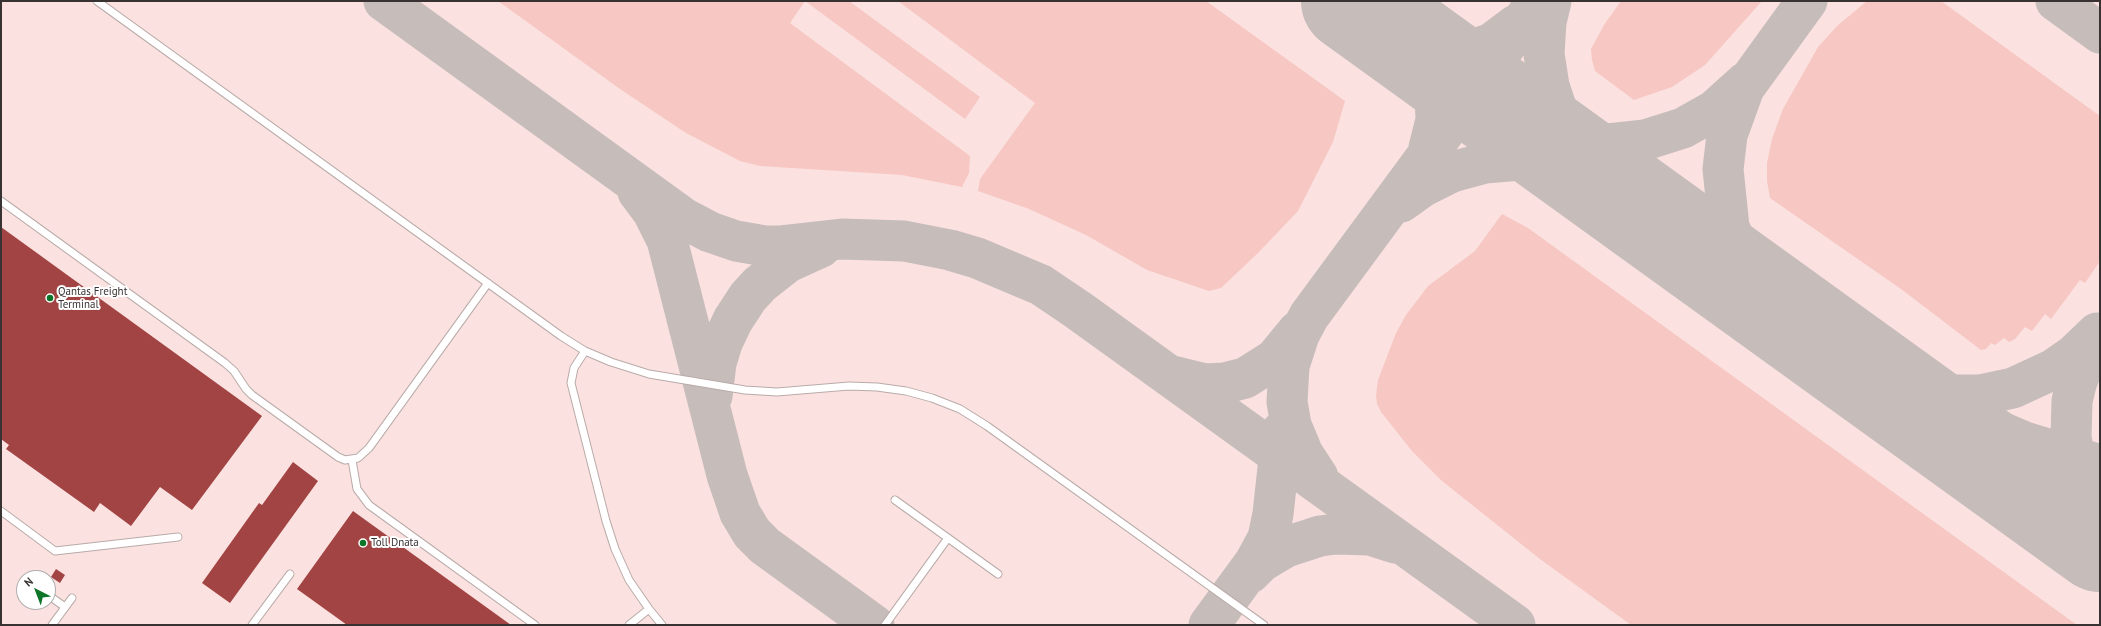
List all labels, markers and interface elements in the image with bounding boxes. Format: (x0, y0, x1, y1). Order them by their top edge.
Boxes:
place label: Qantas Freight Terminal (58, 285, 127, 311)
marker: Qantas Freight Terminal (45, 293, 55, 303)
place label: Toll Dnata (371, 536, 419, 550)
marker: Toll Dnata (358, 538, 368, 548)
north arrow (16, 570, 56, 610)
text: N (21, 574, 36, 589)

